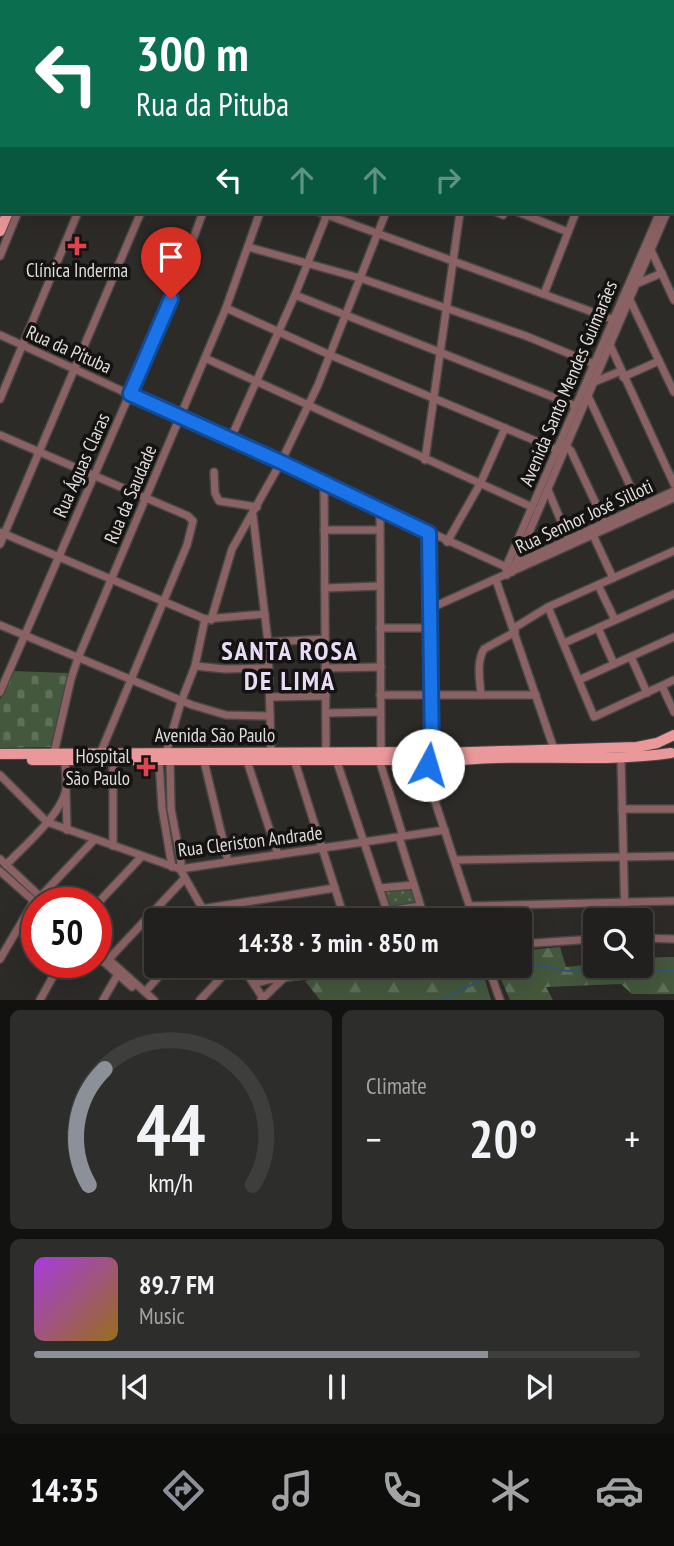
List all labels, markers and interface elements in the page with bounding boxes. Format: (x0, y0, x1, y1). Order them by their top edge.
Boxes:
text: 300 m (136, 21, 249, 85)
icon: left (21, 28, 112, 119)
text: Rua da Pituba (136, 83, 289, 125)
icon: left (210, 161, 248, 199)
icon: ahead (283, 161, 321, 199)
icon: ahead (356, 161, 394, 199)
icon: right (429, 161, 467, 199)
pin (141, 227, 201, 299)
marker: Clínica Inderma (67, 236, 87, 256)
icon: arrive (152, 238, 190, 276)
place label: Clínica Inderma (26, 258, 128, 282)
street label: Avenida Santo Mendes Guimarães (514, 277, 622, 489)
street label: Rua da Pituba (23, 320, 115, 378)
street label: Rua Águas Claras (47, 409, 115, 521)
street label: Rua da Saudade (98, 441, 162, 547)
street label: Rua Senhor José Silloti (511, 474, 657, 558)
district label: SANTA ROSA DE LIMA (221, 634, 359, 697)
street label: Avenida São Paulo (155, 723, 275, 747)
position arrow (391, 728, 465, 802)
place label: Hospital São Paulo (65, 744, 131, 790)
marker: Hospital São Paulo (136, 757, 156, 777)
street label: Rua Cleriston Andrade (176, 820, 324, 862)
speed limit sign: 50 (21, 887, 112, 978)
map controls (583, 908, 653, 978)
button: search (583, 908, 653, 978)
text: 14:38 · 3 min · 850 m (238, 926, 438, 959)
text: Climate (366, 1071, 427, 1100)
text: 44 (136, 1082, 206, 1176)
text: 20° (469, 1105, 537, 1172)
text: − (366, 1114, 382, 1163)
text: + (624, 1114, 640, 1163)
text: km/h (149, 1167, 193, 1199)
text: 89.7 FM (139, 1268, 214, 1301)
text: Music (139, 1301, 185, 1330)
icon: previous (116, 1368, 154, 1406)
icon: pause (318, 1368, 356, 1406)
icon: next (520, 1368, 558, 1406)
icon: directions (159, 1466, 208, 1515)
icon: music (268, 1466, 317, 1515)
icon: phone (377, 1466, 426, 1515)
icon: climate (486, 1466, 535, 1515)
icon: car (595, 1466, 644, 1515)
text: 14:35 (30, 1469, 99, 1511)

